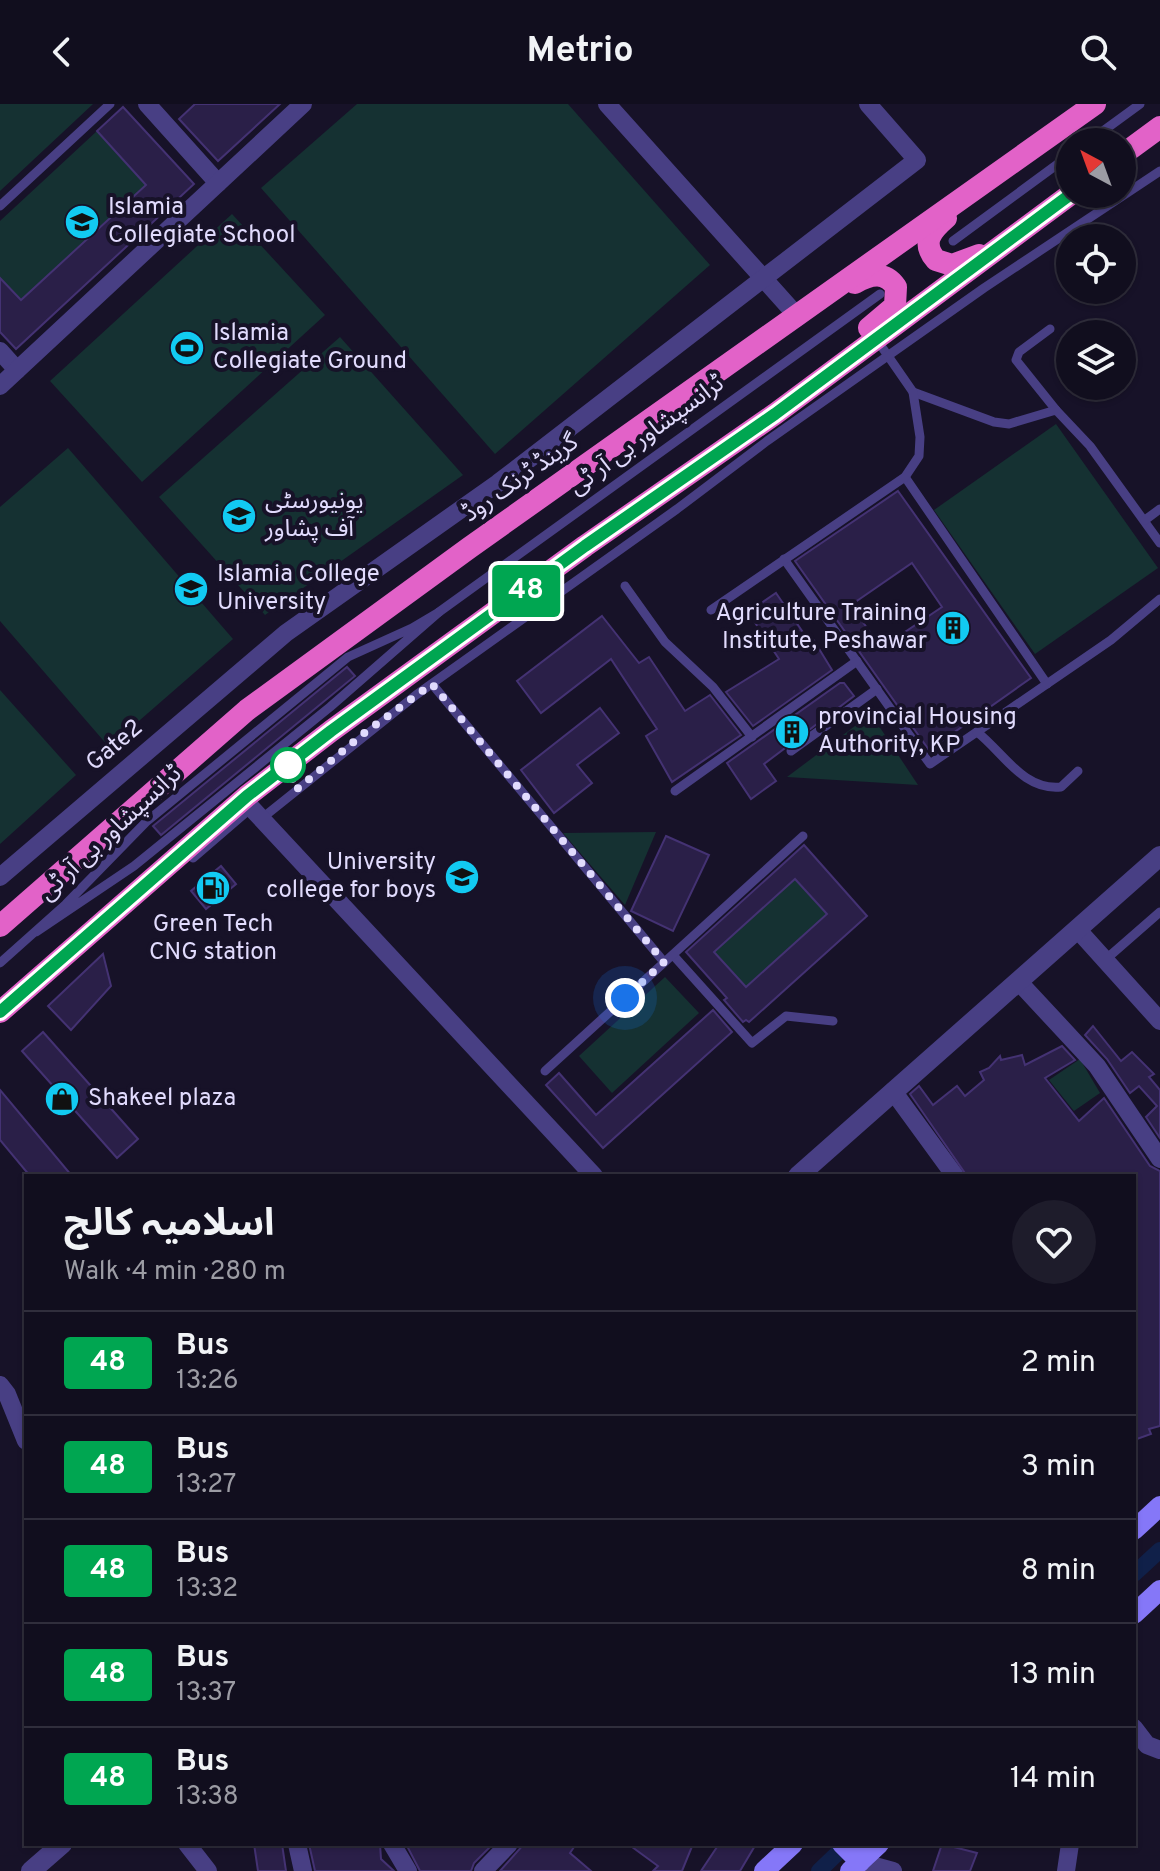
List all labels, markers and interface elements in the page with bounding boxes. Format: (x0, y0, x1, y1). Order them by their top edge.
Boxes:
text: Metrio (526, 29, 634, 75)
icon: back (40, 30, 84, 74)
icon: search (1076, 30, 1120, 74)
north arrow (1056, 128, 1136, 208)
map controls (1056, 128, 1136, 400)
place label: Islamia Collegiate School (108, 193, 296, 251)
school or university icon: Islamia Collegiate School (63, 203, 101, 241)
button: locate (1056, 224, 1136, 304)
place label: Islamia Collegiate Ground (213, 319, 407, 377)
button: layers (1056, 320, 1136, 400)
sports icon: Islamia Collegiate Ground (168, 329, 206, 367)
street label: ٹرانسپشاور بی آر ٹی (563, 369, 731, 502)
street label: گرینڈ ٹرنک روڈ (457, 427, 586, 530)
place label: یونیورسٹی آف پشاور (264, 487, 364, 545)
school or university icon: یونیورسٹی آف پشاور (220, 497, 258, 535)
place label: Islamia College University (217, 560, 380, 618)
line badge: 48 (490, 565, 562, 617)
school or university icon: Islamia College University (172, 570, 210, 608)
text: 48 (508, 573, 544, 609)
place label: Agriculture Training Institute, Peshawar (715, 599, 927, 657)
building icon: Agriculture Training Institute, Peshawar (934, 609, 972, 647)
place label: provincial Housing Authority, KP (818, 703, 1017, 761)
building icon: provincial Housing Authority, KP (773, 713, 811, 751)
street label: Gate2 (80, 714, 150, 778)
unlabelled marker (271, 748, 305, 782)
street label: ٹرانسپشاور بی آر ٹی (33, 760, 189, 908)
place label: University college for boys (266, 848, 436, 906)
school or university icon: University college for boys (443, 858, 481, 896)
fuel station icon: Green Tech CNG station (194, 869, 232, 907)
place label: Green Tech CNG station (149, 910, 277, 968)
your location (605, 978, 645, 1018)
shop icon: Shakeel plaza (43, 1080, 81, 1118)
place label: Shakeel plaza (88, 1084, 236, 1114)
button: heart (1012, 1200, 1096, 1284)
text: اسلامیہ کالج (64, 1201, 274, 1250)
text: Walk · 4 min · 280 m (64, 1256, 286, 1289)
text: Bus (176, 1328, 229, 1365)
text: 48 (90, 1345, 126, 1381)
text: 2 min (1021, 1345, 1096, 1382)
text: 13:26 (176, 1365, 239, 1398)
text: Bus (176, 1432, 229, 1469)
text: 48 (90, 1449, 126, 1485)
text: 3 min (1021, 1449, 1096, 1486)
text: 13:27 (176, 1469, 236, 1502)
text: Bus (176, 1536, 229, 1573)
text: 48 (90, 1553, 126, 1589)
text: 8 min (1021, 1553, 1096, 1590)
text: 13:32 (176, 1573, 238, 1606)
text: Bus (176, 1640, 229, 1677)
text: 48 (90, 1657, 126, 1693)
text: 13 min (1010, 1657, 1096, 1694)
text: 13:37 (176, 1677, 236, 1710)
text: Bus (176, 1744, 229, 1781)
text: 48 (90, 1761, 126, 1797)
text: 14 min (1010, 1761, 1096, 1798)
text: 13:38 (176, 1781, 239, 1814)

